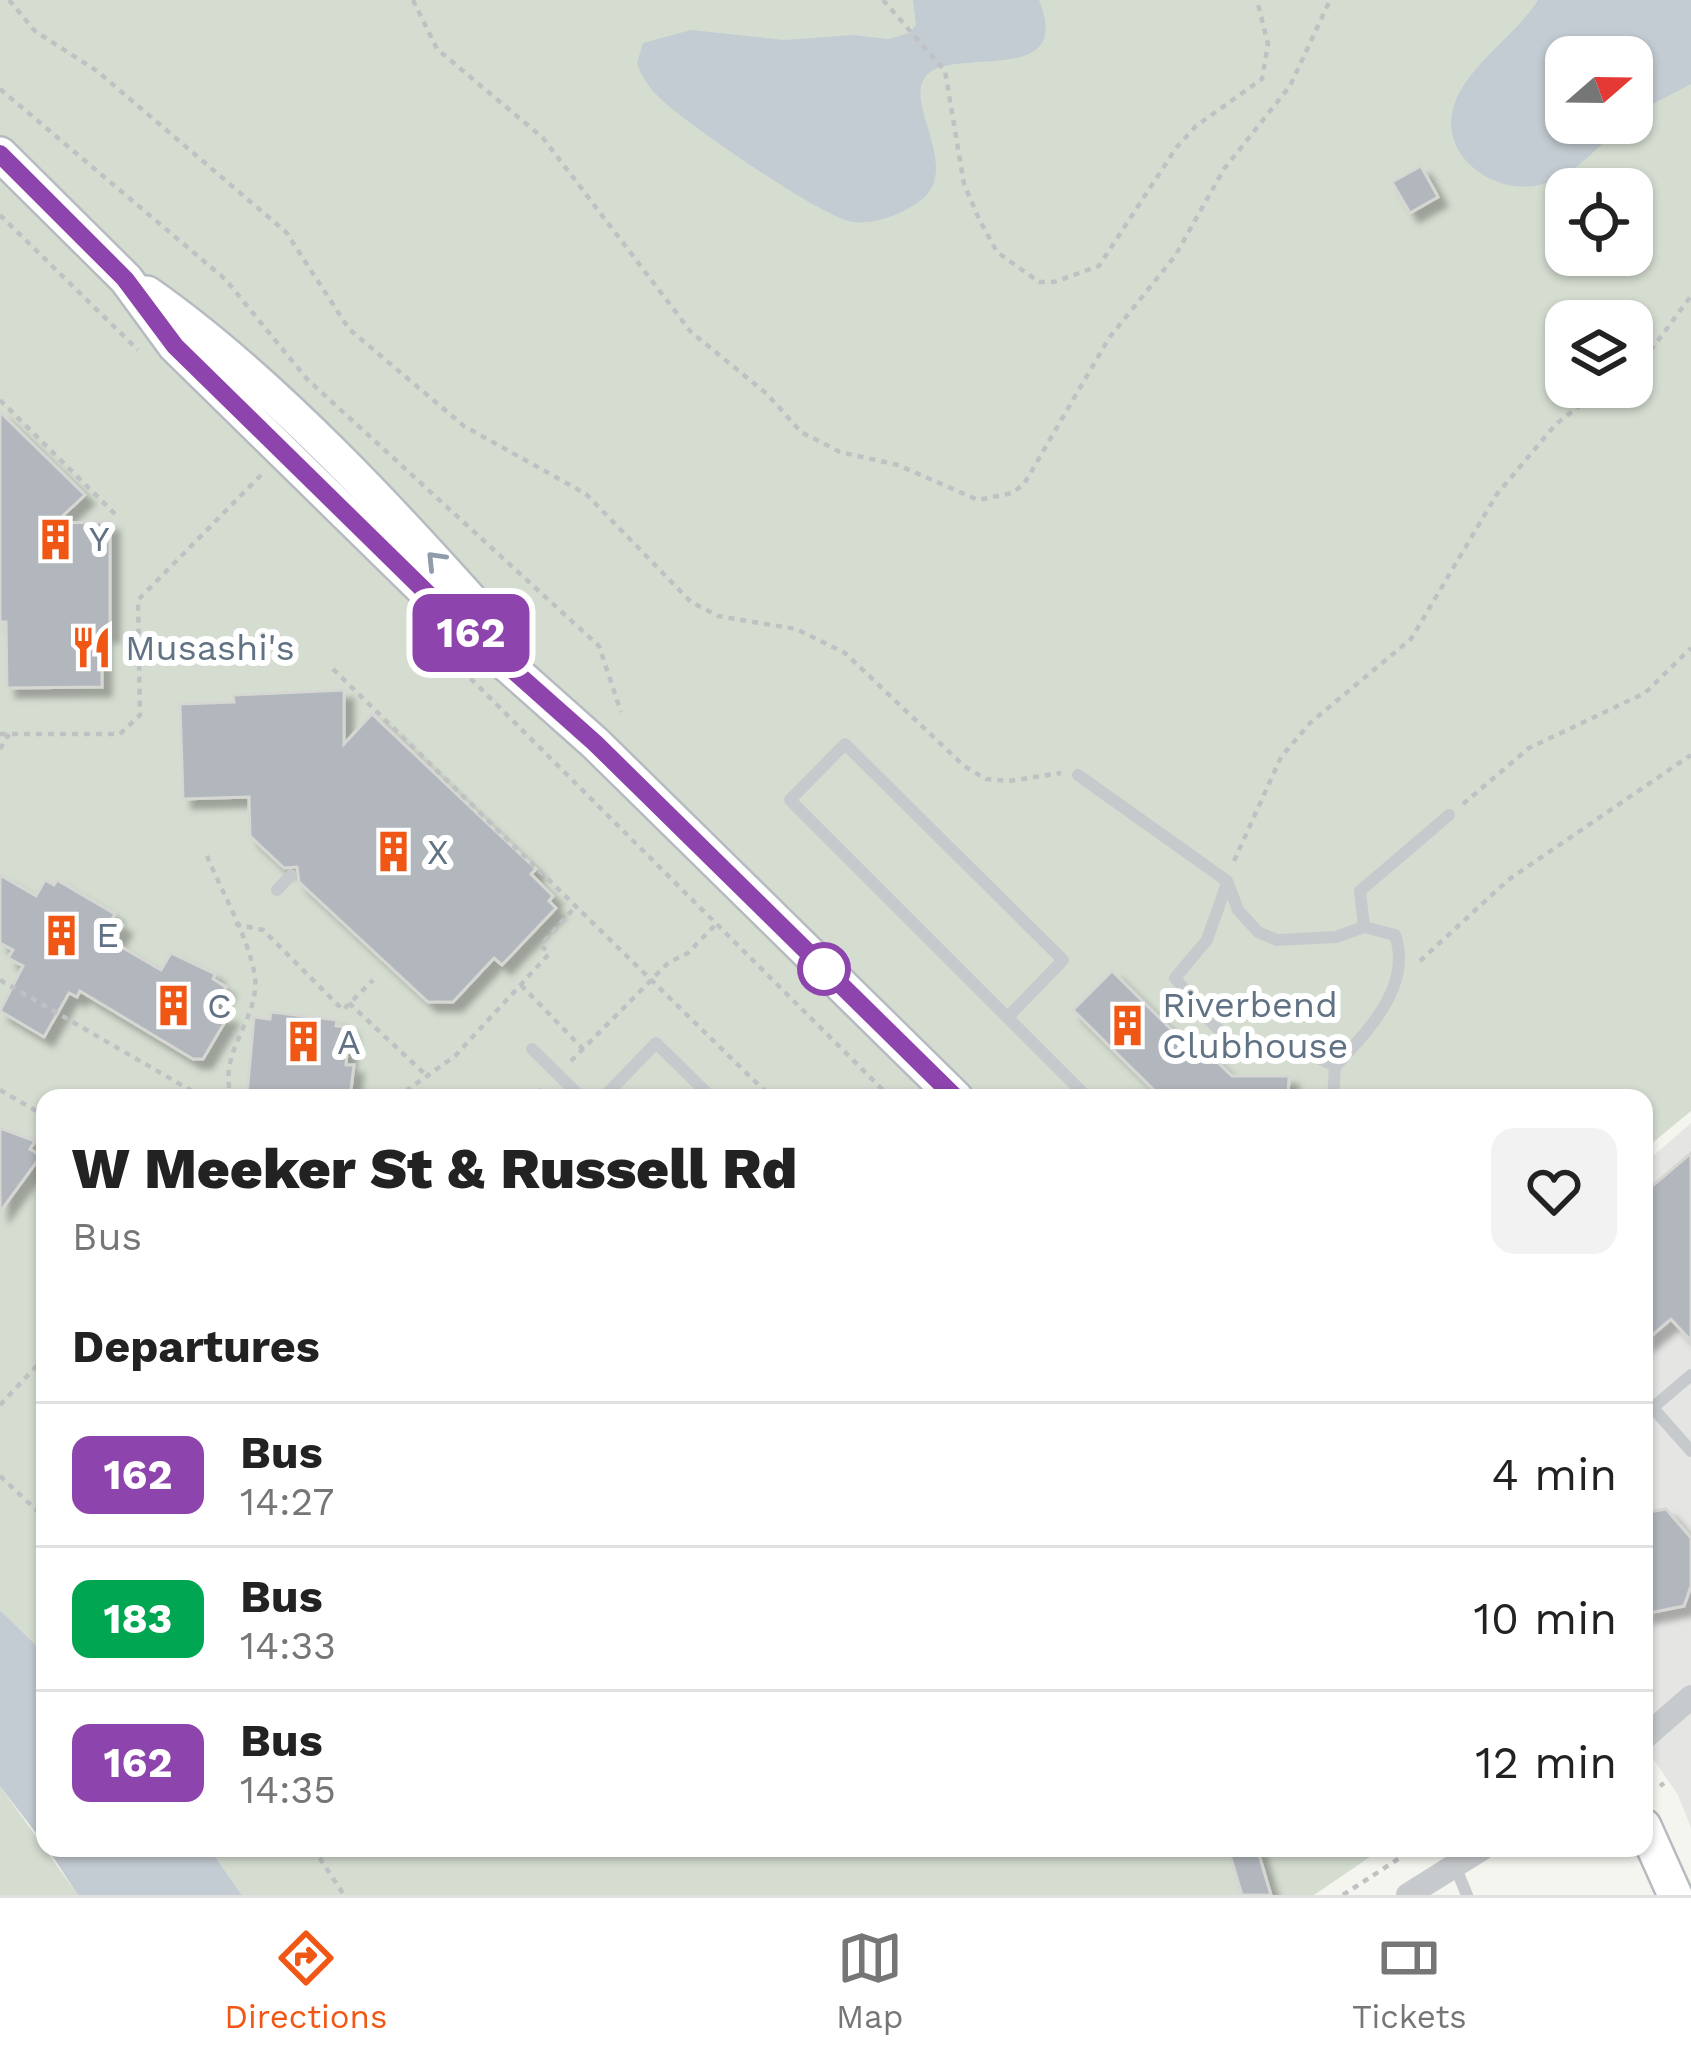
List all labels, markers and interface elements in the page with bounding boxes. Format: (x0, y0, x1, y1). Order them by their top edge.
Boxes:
north arrow (1545, 36, 1653, 144)
map controls (1545, 36, 1653, 408)
button: locate (1545, 168, 1653, 276)
button: layers (1545, 300, 1653, 408)
building icon: Y (32, 516, 78, 562)
place label: Y (89, 518, 110, 560)
one-way arrow (427, 553, 449, 574)
line badge: 162 (402, 594, 540, 672)
text: 162 (436, 608, 506, 657)
restaurant icon: Musashi's (68, 625, 114, 671)
place label: Musashi's (125, 627, 295, 669)
building icon: X (370, 829, 416, 875)
place label: X (427, 831, 449, 873)
building icon: E (39, 912, 85, 958)
place label: E (96, 914, 119, 956)
unlabelled marker (799, 944, 849, 994)
building icon: C (150, 983, 196, 1029)
place label: Riverbend Clubhouse (1162, 984, 1348, 1067)
place label: C (207, 985, 232, 1027)
building icon: Riverbend Clubhouse (1105, 1003, 1151, 1049)
building icon: A (280, 1019, 326, 1065)
place label: A (337, 1021, 361, 1063)
button: heart (1491, 1128, 1617, 1254)
text: W Meeker St & Russell Rd (72, 1135, 797, 1202)
text: Bus (72, 1214, 142, 1259)
text: Departures (72, 1320, 320, 1373)
text: Bus (240, 1426, 323, 1479)
text: 4 min (1491, 1448, 1617, 1501)
text: 162 (103, 1450, 173, 1499)
text: 14:27 (240, 1479, 334, 1524)
text: Bus (240, 1570, 323, 1623)
text: 10 min (1473, 1592, 1617, 1645)
text: 183 (103, 1594, 173, 1643)
text: 14:33 (240, 1623, 336, 1668)
text: Bus (240, 1714, 323, 1767)
text: 12 min (1475, 1736, 1617, 1789)
text: 162 (103, 1738, 173, 1787)
text: 14:35 (240, 1767, 336, 1812)
tab: Directions (224, 1925, 387, 2036)
tab: Map (836, 1925, 903, 2036)
tab: Tickets (1352, 1925, 1467, 2036)

